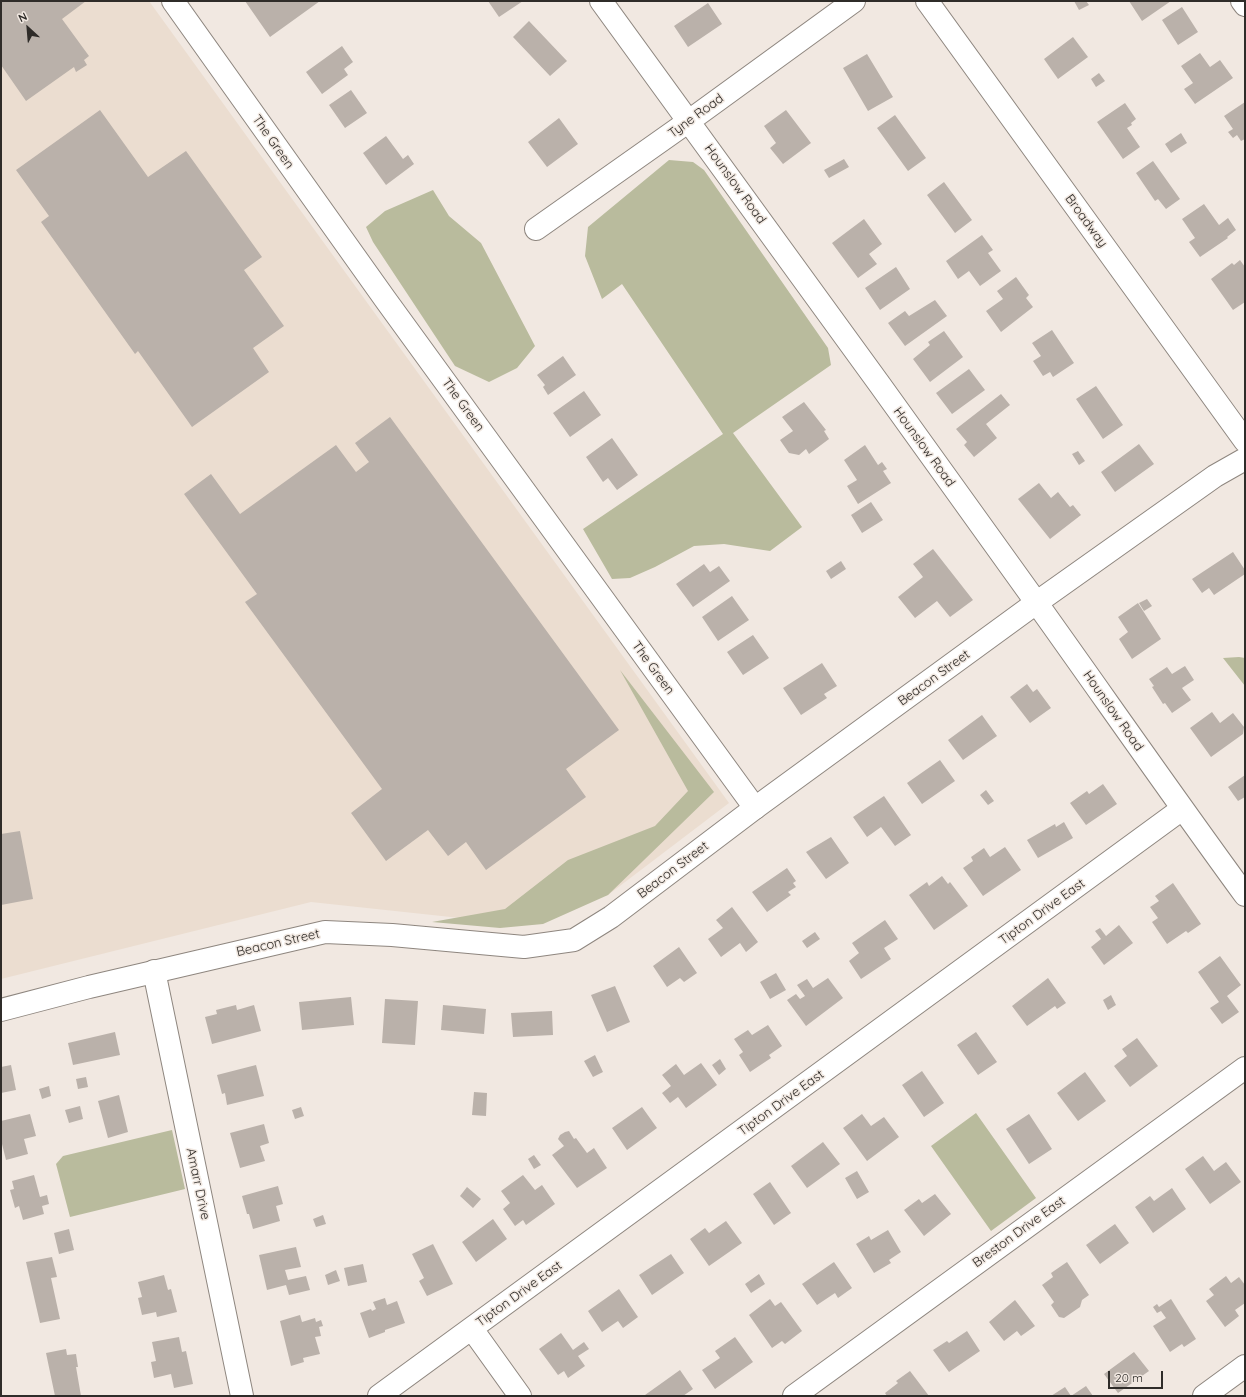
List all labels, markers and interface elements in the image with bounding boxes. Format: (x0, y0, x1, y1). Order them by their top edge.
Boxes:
north arrow (8, 8, 48, 48)
text: N (16, 9, 29, 25)
street label: Tyne Road (665, 91, 727, 141)
street label: The Green (249, 112, 297, 172)
street label: Hounslow Road (701, 141, 769, 227)
street label: Broadway (1062, 191, 1110, 251)
street label: The Green (438, 375, 488, 435)
street label: Hounslow Road (890, 404, 958, 490)
street label: The Green (628, 638, 678, 698)
street label: Beacon Street (895, 647, 973, 709)
street label: Hounslow Road (1080, 668, 1146, 754)
street label: Beacon Street (634, 838, 712, 902)
street label: Tipton Drive East (996, 876, 1088, 948)
street label: Beacon Street (235, 926, 321, 960)
street label: Tipton Drive East (735, 1067, 827, 1139)
street label: Amarr Drive (183, 1147, 213, 1221)
street label: Breston Drive East (970, 1193, 1068, 1271)
street label: Tipton Drive East (473, 1258, 565, 1330)
scale bar (1110, 1363, 1165, 1389)
text: 20 m (1115, 1370, 1143, 1385)

